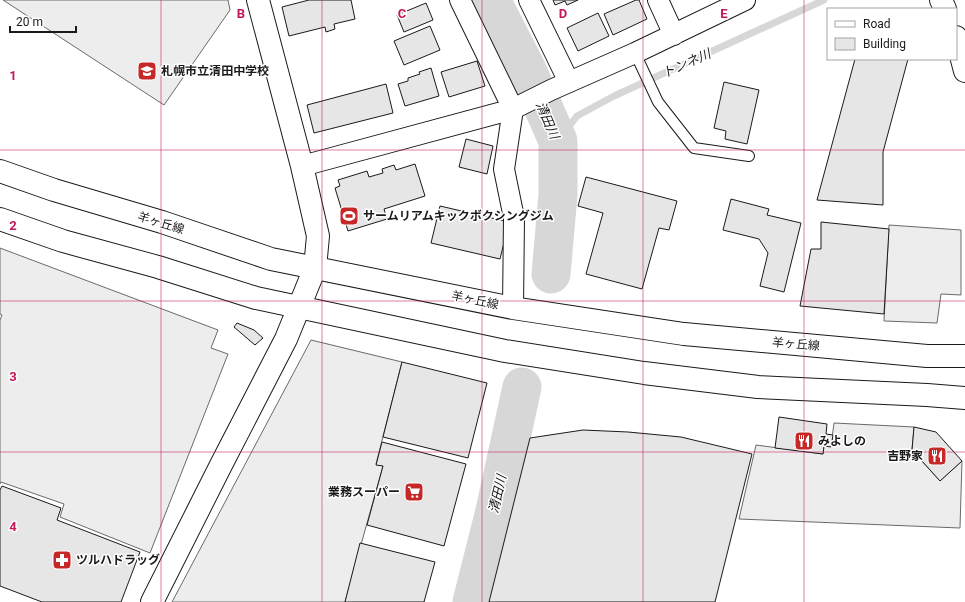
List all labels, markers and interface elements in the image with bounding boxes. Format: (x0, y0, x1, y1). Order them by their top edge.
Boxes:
text: B (237, 6, 245, 21)
text: C (398, 6, 407, 21)
text: D (559, 6, 567, 21)
text: E (720, 6, 728, 21)
scale bar (10, 8, 76, 34)
legend (827, 8, 957, 60)
text: 20 m (16, 15, 43, 29)
text: Road (863, 17, 891, 31)
text: Building (863, 37, 906, 51)
water label: トンネ川 (660, 45, 715, 81)
school or university icon: 札幌市立清田中学校 (136, 60, 158, 82)
place label: 札幌市立清田中学校 (161, 64, 269, 78)
text: 1 (9, 68, 17, 83)
water label: 清田川 (533, 99, 563, 143)
sports icon: サームリアムキックボクシングジム (338, 205, 360, 227)
street label: 羊ヶ丘線 (136, 209, 186, 237)
place label: サームリアムキックボクシングジム (363, 209, 554, 223)
text: 2 (9, 218, 17, 233)
street label: 羊ヶ丘線 (450, 288, 500, 312)
street label: 羊ヶ丘線 (771, 335, 821, 353)
text: 3 (9, 369, 17, 384)
restaurant icon: みよしの (793, 430, 815, 452)
place label: みよしの (818, 434, 866, 448)
restaurant icon: 吉野家 (926, 445, 948, 467)
place label: 吉野家 (887, 449, 923, 463)
water label: 清田川 (486, 471, 510, 515)
supermarket icon: 業務スーパー (403, 481, 425, 503)
place label: 業務スーパー (328, 485, 400, 499)
text: 4 (9, 519, 17, 534)
pharmacy icon: ツルハドラッグ (51, 549, 73, 571)
place label: ツルハドラッグ (76, 553, 160, 567)

